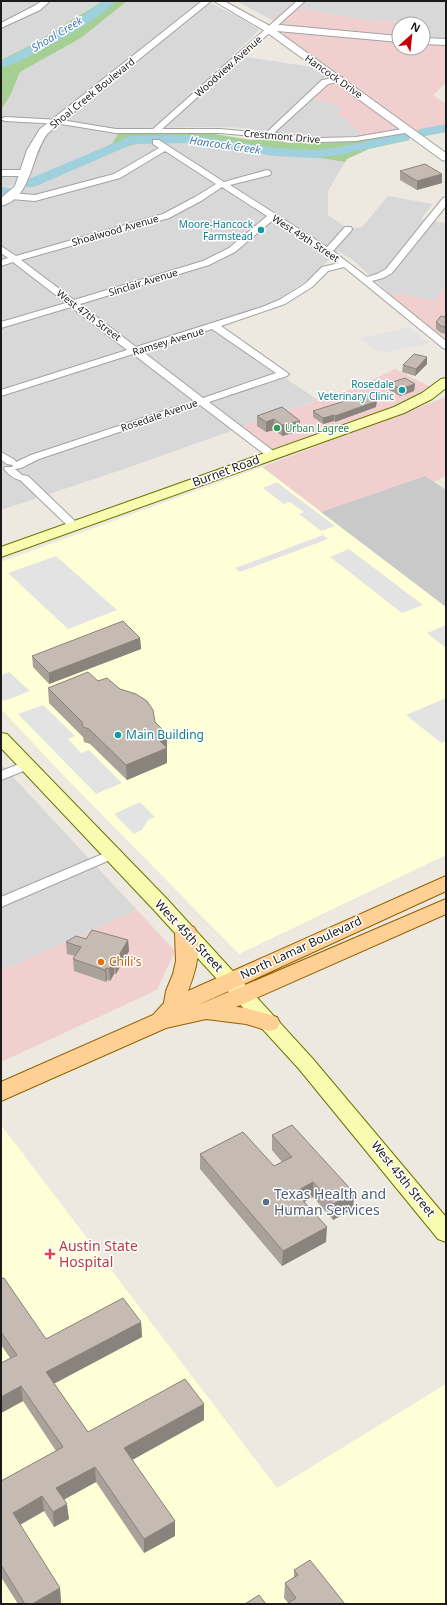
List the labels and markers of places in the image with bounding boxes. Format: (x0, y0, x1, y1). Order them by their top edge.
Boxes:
place label: Moore-Hancock Farmstead (179, 217, 254, 243)
marker: Moore-Hancock Farmstead (256, 225, 266, 235)
place label: Rosedale Veterinary Clinic (318, 377, 394, 403)
marker: Rosedale Veterinary Clinic (397, 385, 407, 395)
place label: Urban Lagree (285, 421, 350, 435)
marker: Urban Lagree (272, 423, 282, 433)
place label: Main Building (126, 726, 204, 743)
marker: Main Building (113, 730, 123, 740)
place label: Chili's (109, 953, 142, 970)
marker: Chili's (96, 957, 106, 967)
place label: Texas Health and Human Services (274, 1184, 386, 1219)
marker: Texas Health and Human Services (261, 1197, 271, 1207)
place label: Austin State Hospital (59, 1236, 138, 1271)
marker: Austin State Hospital (44, 1248, 56, 1260)

